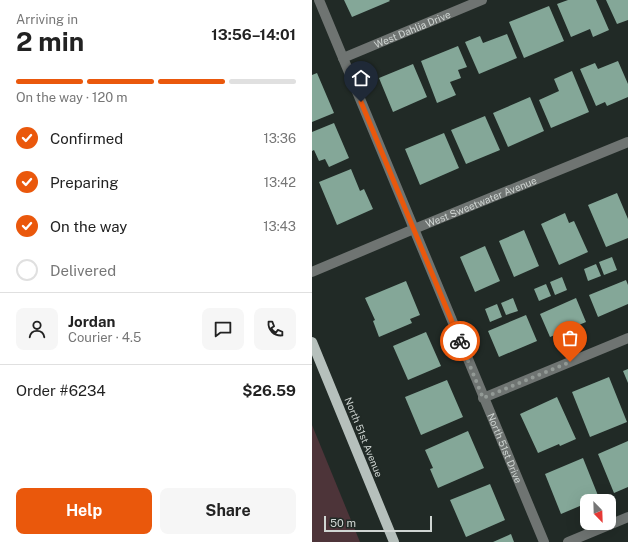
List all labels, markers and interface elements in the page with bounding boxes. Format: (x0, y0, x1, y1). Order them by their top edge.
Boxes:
street label: West Dahlia Drive (372, 8, 453, 50)
text: Arriving in (16, 12, 78, 27)
text: 2 min (16, 26, 84, 57)
text: 13:56–14:01 (211, 26, 296, 43)
pin (344, 61, 378, 102)
icon: home (350, 67, 372, 89)
text: On the way · 120 m (16, 90, 128, 105)
icon: check (16, 127, 38, 149)
text: Confirmed (50, 130, 123, 147)
text: 13:36 (263, 131, 296, 146)
icon: check (16, 171, 38, 193)
text: Preparing (50, 174, 119, 191)
street label: West Sweetwater Avenue (424, 174, 539, 230)
text: 13:42 (264, 175, 296, 190)
icon: check (16, 215, 38, 237)
text: On the way (50, 218, 127, 235)
text: 13:43 (263, 219, 296, 234)
text: Delivered (50, 262, 116, 279)
button: person (16, 308, 58, 350)
button: chat (202, 308, 244, 350)
button: phone (254, 308, 296, 350)
text: Jordan (68, 313, 115, 330)
courier (440, 321, 480, 361)
pin (553, 321, 587, 362)
icon: bag (559, 327, 581, 349)
text: Courier · 4.5 (68, 330, 141, 345)
icon: bike (449, 330, 471, 352)
text: Order #6234 (16, 382, 106, 399)
text: $26.59 (242, 382, 296, 399)
street label: North 51st Avenue (343, 395, 386, 479)
street label: North 51st Drive (485, 411, 525, 485)
button: Help (16, 488, 152, 534)
button: Share (160, 488, 296, 534)
north arrow (580, 494, 616, 530)
map controls (580, 494, 616, 530)
scale bar (324, 514, 432, 533)
text: 50 m (330, 517, 356, 529)

